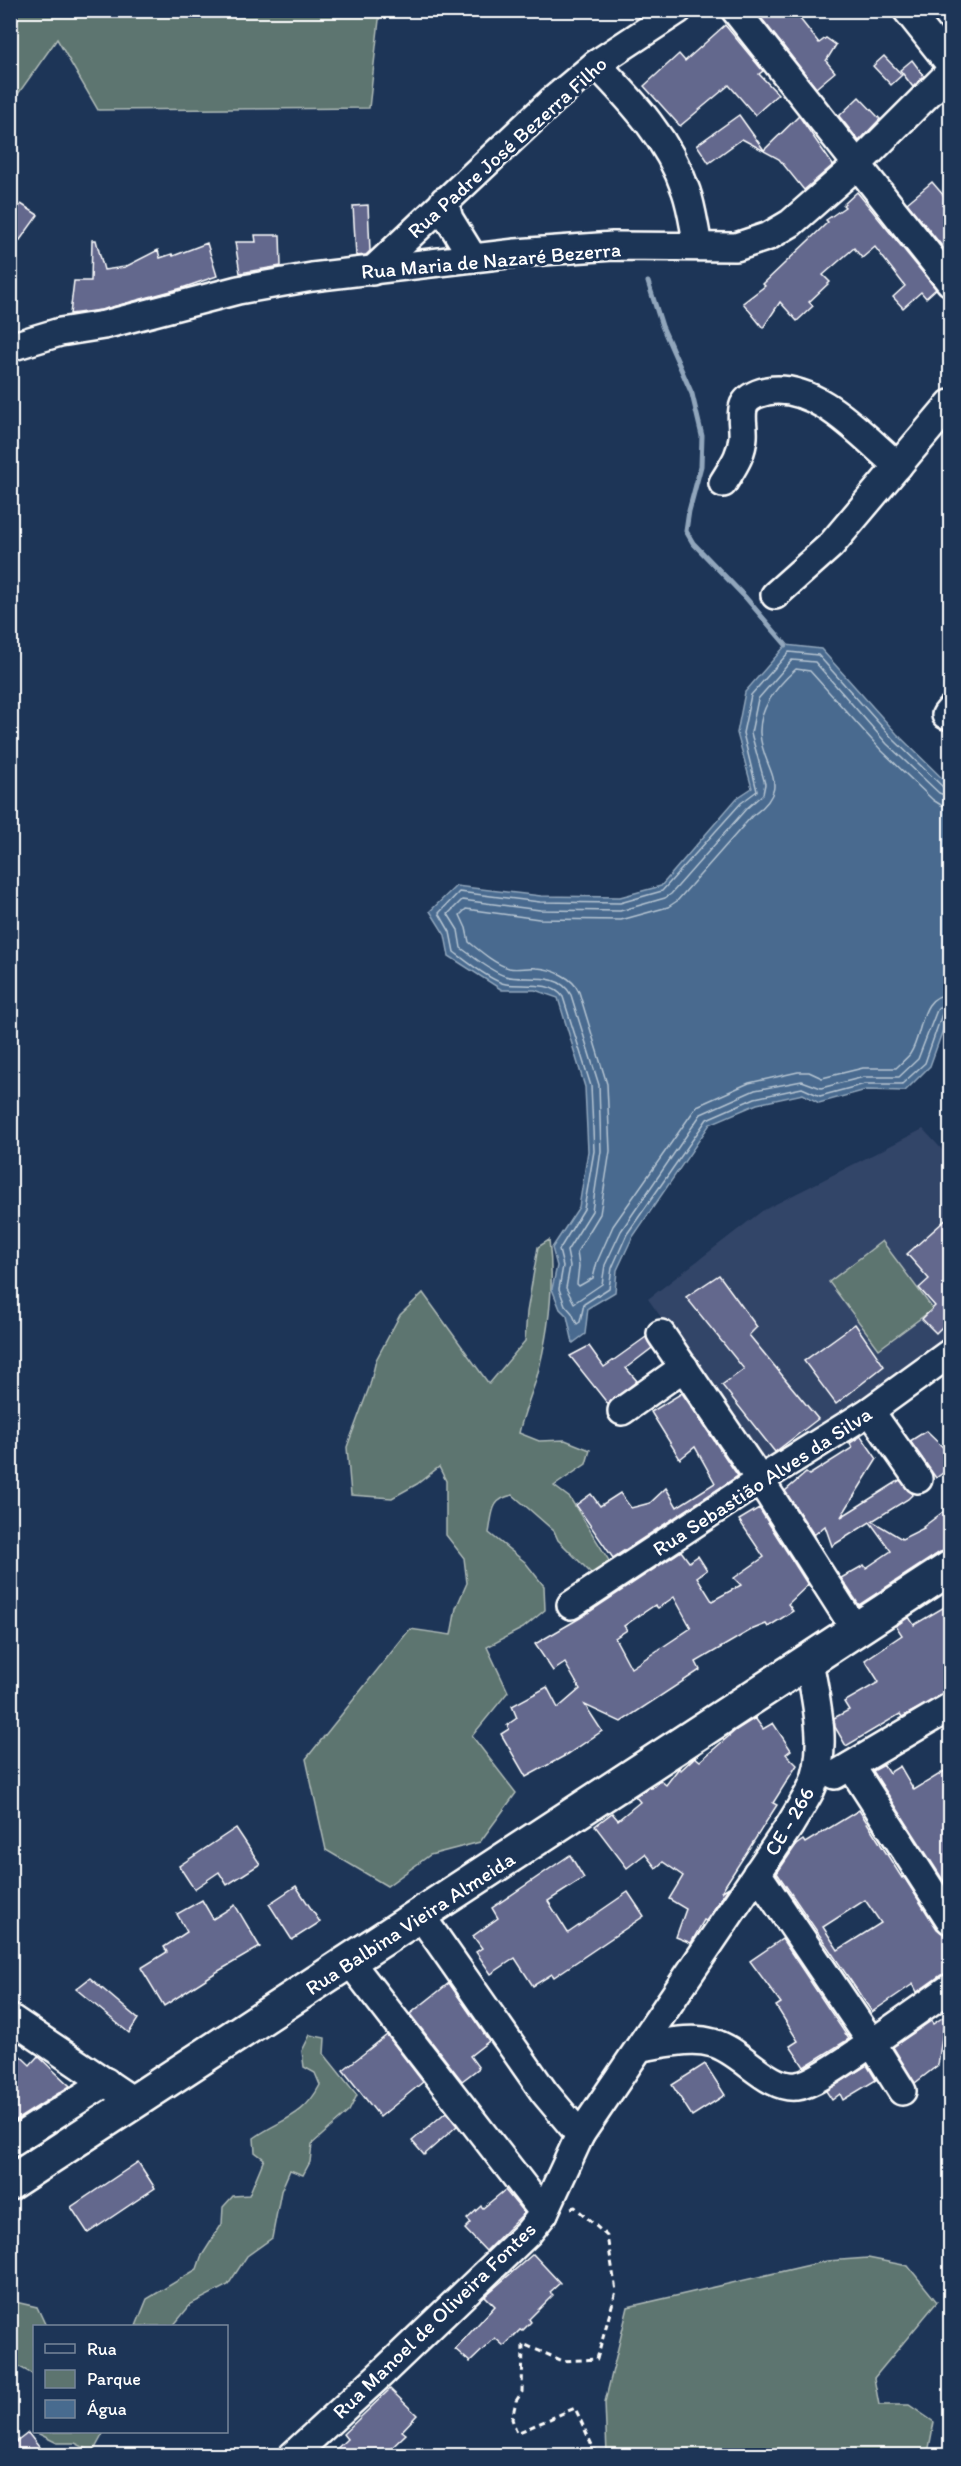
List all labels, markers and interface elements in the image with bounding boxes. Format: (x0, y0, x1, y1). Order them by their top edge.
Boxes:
street label: Rua Padre José Bezerra Filho (402, 51, 612, 243)
street label: Rua Maria de Nazaré Bezerra (360, 236, 622, 284)
street label: Rua Sebastião Alves da Silva (648, 1401, 876, 1561)
street label: CE - 266 (759, 1782, 819, 1860)
street label: Rua Balbina Vieira Almeida (301, 1846, 520, 2000)
street label: Rua Manoel de Oliveira Fontes (327, 2216, 541, 2424)
legend (33, 2325, 228, 2433)
text: Rua (87, 2338, 117, 2360)
text: Parque (87, 2368, 141, 2390)
text: Água (87, 2398, 127, 2420)

